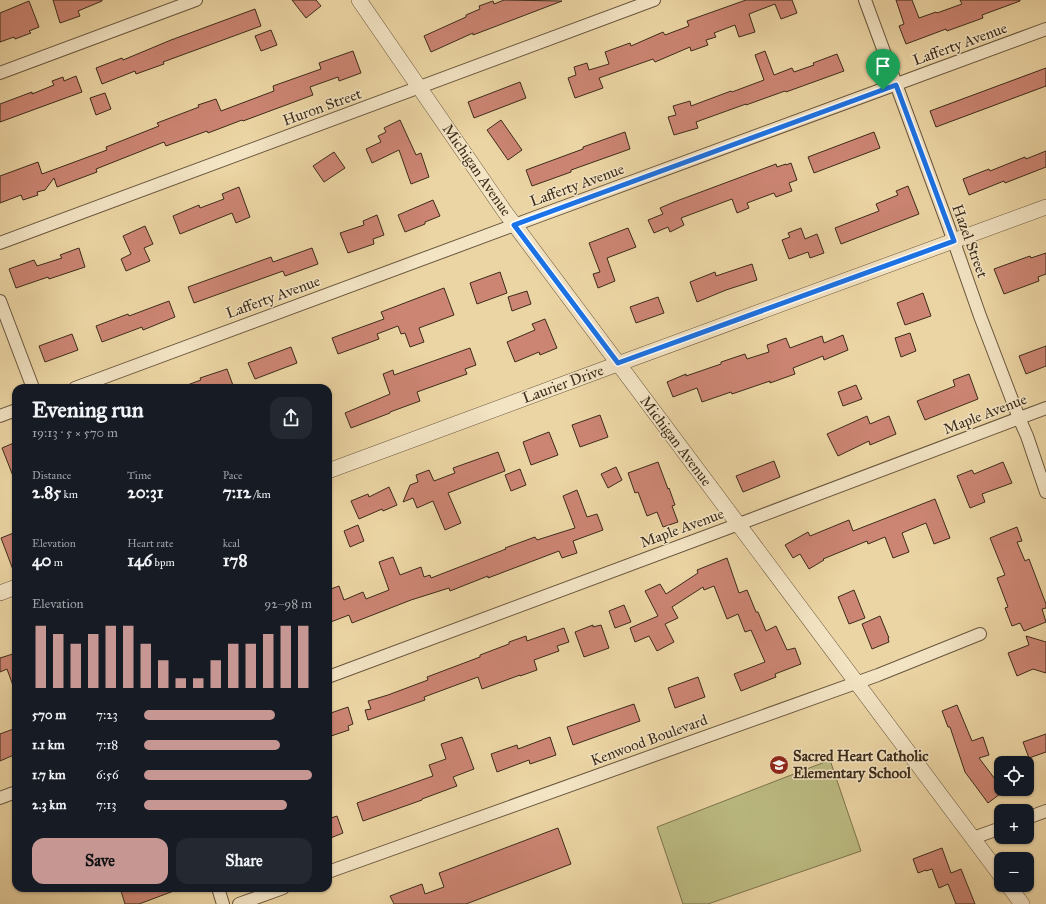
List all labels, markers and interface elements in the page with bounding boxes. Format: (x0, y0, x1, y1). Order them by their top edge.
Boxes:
street label: Lafferty Avenue (910, 19, 1010, 69)
pin (866, 49, 900, 90)
icon: arrive (872, 55, 894, 77)
street label: Huron Street (280, 84, 365, 130)
street label: Michigan Avenue (439, 121, 515, 219)
street label: Lafferty Avenue (527, 160, 627, 210)
street label: Hazel Street (948, 202, 992, 281)
street label: Lafferty Avenue (223, 272, 323, 322)
street label: Laurier Drive (520, 361, 606, 407)
street label: Maple Avenue (941, 390, 1029, 438)
street label: Michigan Avenue (636, 392, 716, 490)
text: Evening run (32, 396, 144, 423)
button: share (270, 397, 312, 439)
text: 19:13 · 5 × 570 m (32, 425, 118, 441)
text: Distance (32, 469, 71, 482)
text: Time (127, 469, 152, 482)
text: Pace (223, 469, 243, 482)
text: 2.85 (32, 482, 61, 503)
text: 20:31 (127, 482, 163, 503)
text: 7:12 (223, 482, 251, 503)
text: km (61, 488, 78, 501)
text: /km (251, 488, 271, 501)
street label: Maple Avenue (638, 505, 726, 551)
text: Elevation (32, 537, 76, 550)
text: Heart rate (127, 537, 174, 550)
text: kcal (223, 537, 240, 550)
text: 40 (32, 550, 51, 571)
text: 146 (127, 550, 152, 571)
text: 178 (223, 550, 247, 571)
text: m (51, 556, 63, 569)
text: bpm (152, 556, 175, 569)
text: Elevation (32, 596, 84, 612)
text: 92–98 m (264, 596, 312, 612)
text: 570 m (32, 707, 66, 723)
text: 7:23 (96, 707, 118, 723)
street label: Kenwood Boulevard (588, 710, 710, 769)
text: 1.1 km (32, 737, 65, 753)
text: 7:18 (96, 737, 118, 753)
place label: Sacred Heart Catholic Elementary School (793, 747, 929, 783)
school or university icon: Sacred Heart Catholic Elementary School (768, 754, 790, 776)
map controls (994, 756, 1034, 892)
button: locate (994, 756, 1034, 796)
text: 1.7 km (32, 767, 66, 783)
text: 6:56 (96, 767, 119, 783)
text: 2.3 km (32, 797, 66, 813)
text: 7:13 (96, 797, 117, 813)
button: + (994, 804, 1034, 844)
button: Save (32, 838, 168, 884)
button: Share (176, 838, 312, 884)
button: − (994, 852, 1034, 892)

